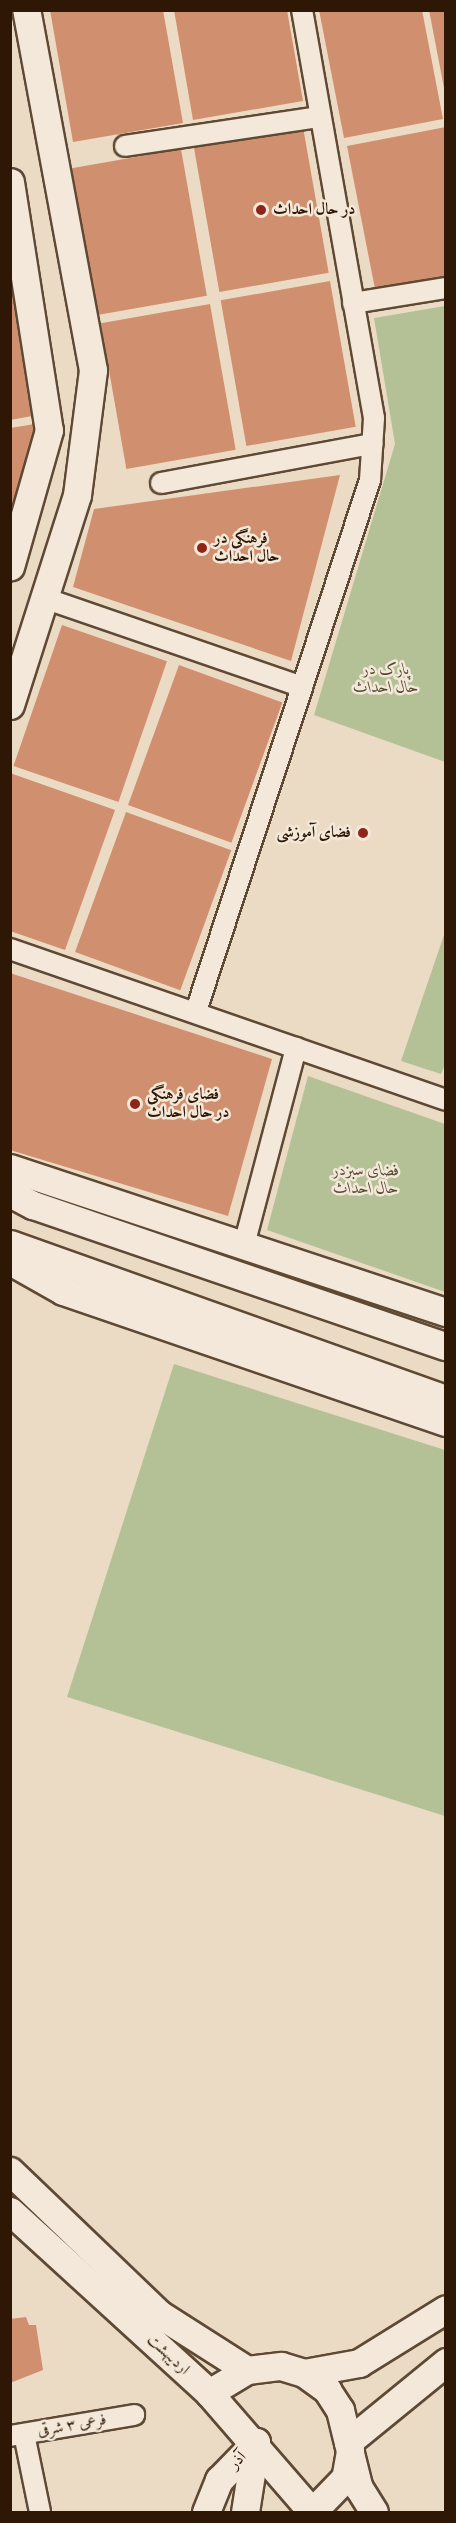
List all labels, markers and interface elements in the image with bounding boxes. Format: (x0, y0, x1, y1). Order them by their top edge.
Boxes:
place label: در حال احداث (273, 200, 356, 220)
marker: در حال احداث (254, 203, 268, 217)
place label: فرهنگی در حال احداث (214, 529, 279, 567)
marker: فرهنگی در حال احداث (195, 541, 209, 555)
park label: پارک در حال احداث (353, 660, 419, 698)
place label: فضای آموزشی (277, 823, 351, 843)
marker: فضای آموزشی (356, 826, 370, 840)
place label: فضای فرهنگی در حال احداث (147, 1085, 230, 1123)
marker: فضای فرهنگی در حال احداث (128, 1097, 142, 1111)
park label: فضای سبزدر حال احداث (333, 1161, 399, 1199)
street label: اردیبهشت (143, 2330, 193, 2380)
street label: فرعی ۳ شرقی (36, 2411, 108, 2441)
street label: آذر (225, 2448, 251, 2474)

